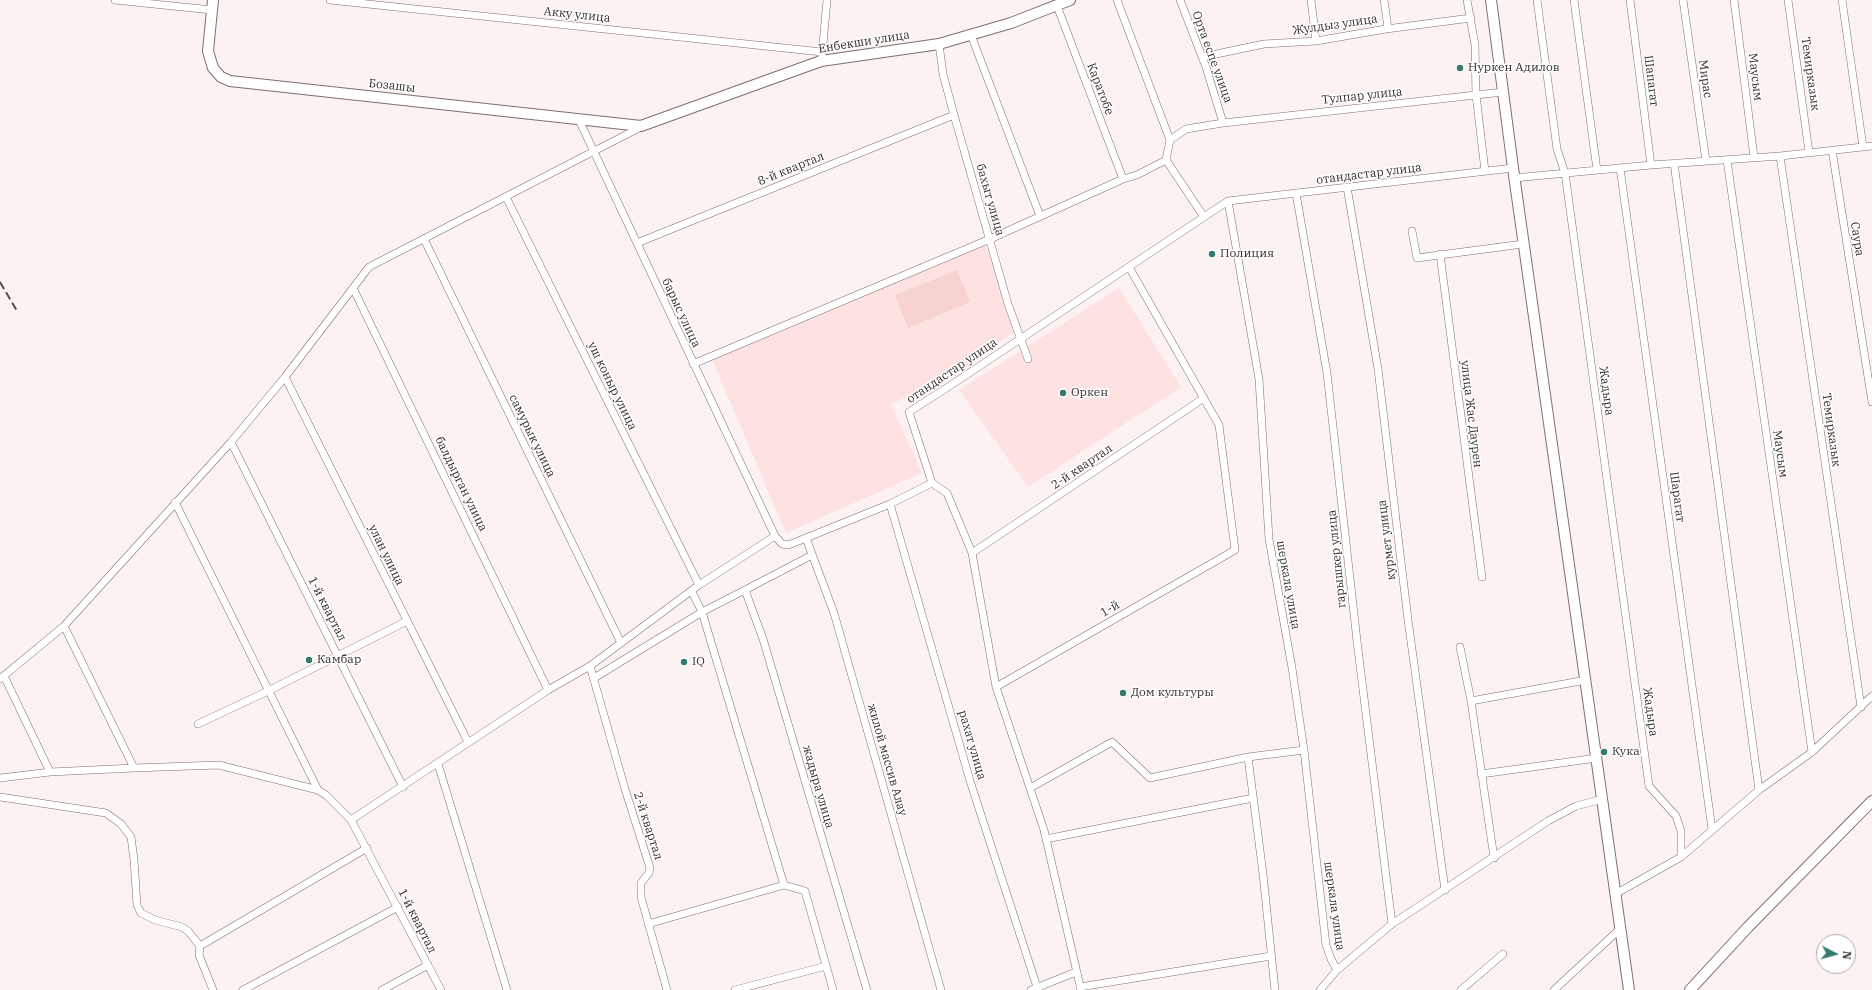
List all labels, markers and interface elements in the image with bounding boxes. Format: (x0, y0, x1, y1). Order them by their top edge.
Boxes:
street label: Акку улица (543, 4, 611, 26)
street label: Орта еспе улица (1189, 9, 1235, 105)
street label: Жулдыз улица (1291, 12, 1379, 38)
street label: Енбекши улица (817, 28, 911, 56)
street label: Темирказык (1798, 36, 1822, 112)
street label: Маусым (1745, 52, 1765, 102)
street label: Шапагат (1641, 54, 1661, 108)
street label: Мирас (1695, 59, 1715, 99)
street label: Каратобе (1083, 61, 1117, 117)
place label: Нуркен Адилов (1468, 61, 1560, 75)
marker: Нуркен Адилов (1455, 63, 1465, 73)
street label: Бозашы (368, 76, 416, 96)
street label: Тулпар улица (1321, 85, 1403, 107)
street label: 8-й квартал (756, 149, 826, 189)
street label: отандастар улица (1315, 160, 1423, 188)
street label: бахыт улица (973, 162, 1007, 238)
street label: Саура (1847, 221, 1867, 257)
place label: Полиция (1220, 247, 1274, 261)
marker: Полиция (1207, 249, 1217, 259)
street label: барыс улица (659, 276, 703, 350)
street label: отандастар улица (904, 335, 1000, 407)
street label: уш коныр улица (584, 339, 640, 433)
street label: улица Жас Даурен (1457, 359, 1485, 469)
street label: Жадыра (1595, 366, 1617, 416)
place label: Оркен (1071, 386, 1108, 400)
marker: Оркен (1058, 388, 1068, 398)
street label: самурык улица (506, 392, 558, 480)
street label: Темирказык (1819, 392, 1843, 468)
street label: Маусым (1770, 429, 1790, 479)
street label: балдырган улица (432, 434, 490, 534)
street label: 2-й квартал (1049, 441, 1115, 493)
street label: Шарагат (1666, 471, 1688, 523)
street label: курмет улица (1375, 499, 1399, 581)
street label: гарышкер улица (1325, 509, 1349, 609)
street label: улан улица (365, 522, 407, 588)
street label: шеркала улица (1273, 539, 1303, 631)
street label: 1-й квартал (305, 574, 349, 644)
street label: 1-й (1098, 598, 1122, 620)
place label: Камбар (317, 653, 361, 667)
marker: Камбар (304, 655, 314, 665)
place label: IQ (692, 655, 705, 669)
marker: IQ (679, 657, 689, 667)
place label: Дом культуры (1131, 686, 1214, 700)
street label: Жадыра (1639, 687, 1661, 737)
marker: Дом культуры (1118, 688, 1128, 698)
street label: жилой массив Алау (864, 702, 910, 818)
street label: рахат улица (955, 709, 989, 781)
street label: жадыра улица (799, 744, 837, 830)
place label: Кука (1612, 745, 1640, 759)
marker: Кука (1599, 747, 1609, 757)
street label: 2-й квартал (630, 790, 666, 862)
street label: шеркала улица (1321, 860, 1347, 952)
street label: 1-й квартал (395, 886, 439, 956)
north arrow (1816, 934, 1856, 974)
text: N (1840, 950, 1854, 960)

